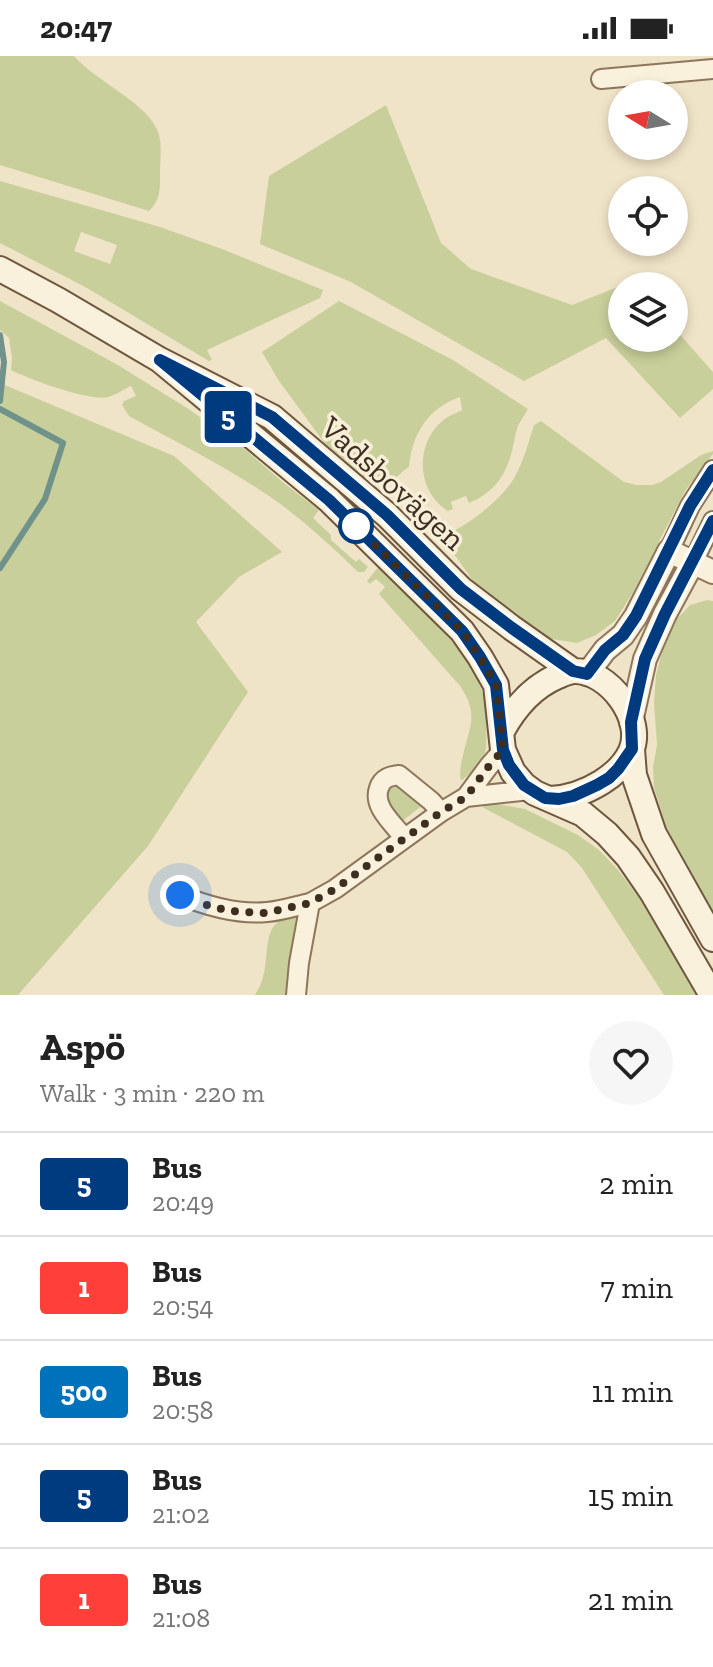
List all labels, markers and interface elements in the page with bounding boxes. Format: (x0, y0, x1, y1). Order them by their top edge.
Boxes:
text: 20:47 (40, 10, 112, 46)
north arrow (608, 80, 688, 160)
map controls (608, 80, 688, 352)
button: locate (608, 176, 688, 256)
button: layers (608, 272, 688, 352)
line badge: 5 (202, 391, 254, 443)
text: 5 (221, 400, 235, 433)
street label: Vadsbovägen (312, 408, 474, 558)
unlabelled marker (339, 509, 373, 543)
your location (160, 875, 200, 915)
button: heart (589, 1021, 673, 1105)
text: Aspö (40, 1024, 125, 1070)
text: Walk · 3 min · 220 m (40, 1077, 264, 1109)
text: Bus (152, 1150, 202, 1186)
text: 2 min (599, 1166, 673, 1202)
text: 5 (77, 1167, 91, 1200)
text: 20:49 (152, 1186, 214, 1218)
text: Bus (152, 1254, 202, 1290)
text: 7 min (601, 1270, 673, 1306)
text: 1 (78, 1271, 90, 1304)
text: 20:54 (152, 1290, 214, 1322)
text: Bus (152, 1358, 202, 1394)
text: 11 min (592, 1374, 673, 1410)
text: 500 (61, 1375, 107, 1408)
text: 20:58 (152, 1394, 214, 1426)
text: Bus (152, 1462, 202, 1498)
text: 15 min (588, 1478, 673, 1514)
text: 5 (77, 1479, 91, 1512)
text: 21:02 (152, 1498, 210, 1530)
text: Bus (152, 1566, 202, 1602)
text: 21 min (588, 1582, 673, 1618)
text: 1 (78, 1583, 90, 1616)
text: 21:08 (152, 1602, 210, 1634)

